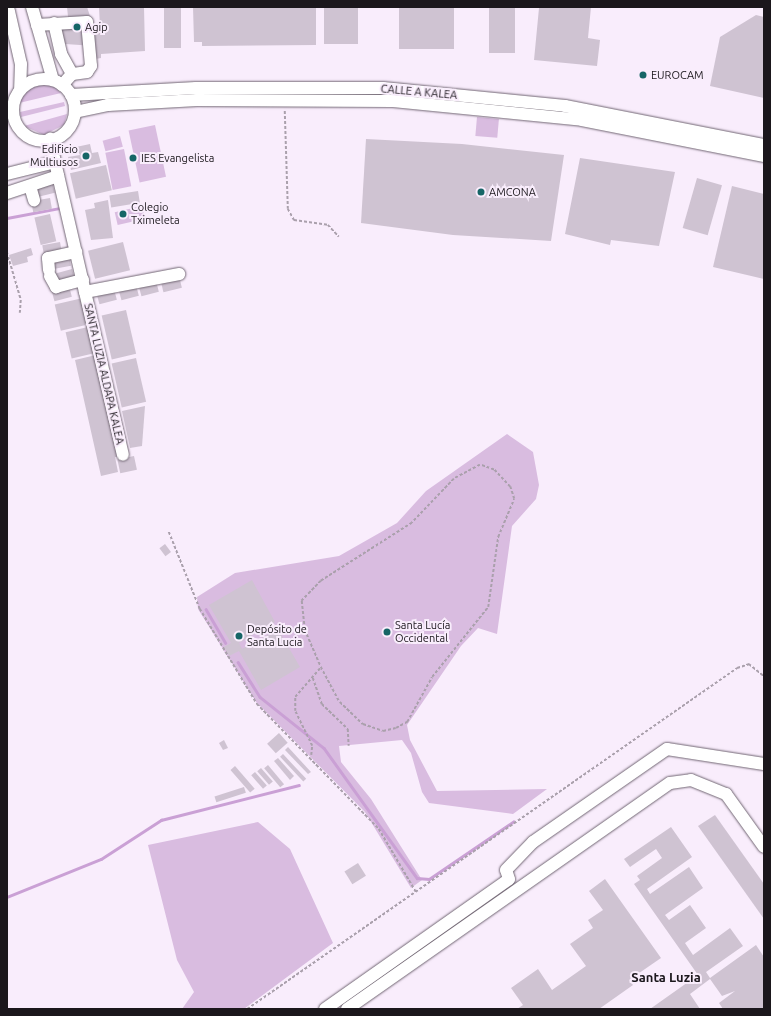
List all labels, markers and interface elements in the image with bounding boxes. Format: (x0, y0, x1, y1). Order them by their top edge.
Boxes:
place label: Agip (85, 20, 108, 34)
marker: Agip (72, 22, 82, 32)
place label: EUROCAM (651, 68, 704, 82)
marker: EUROCAM (638, 70, 648, 80)
street label: CALLE A KALEA (380, 82, 458, 102)
place label: Edificio Multiusos (30, 143, 78, 169)
marker: Edificio Multiusos (81, 151, 91, 161)
place label: IES Evangelista (141, 151, 214, 165)
marker: IES Evangelista (128, 153, 138, 163)
place label: AMCONA (489, 185, 536, 199)
marker: AMCONA (476, 187, 486, 197)
place label: Colegio Tximeleta (131, 201, 180, 227)
marker: Colegio Tximeleta (118, 209, 128, 219)
street label: SANTA LUZIA ALDAPA KALEA (81, 302, 127, 446)
place label: Santa Lucía Occidental (395, 619, 451, 645)
place label: Depósito de Santa Lucia (247, 623, 307, 649)
marker: Santa Lucía Occidental (382, 627, 392, 637)
marker: Depósito de Santa Lucia (234, 631, 244, 641)
district label: Santa Luzia (631, 969, 701, 985)

